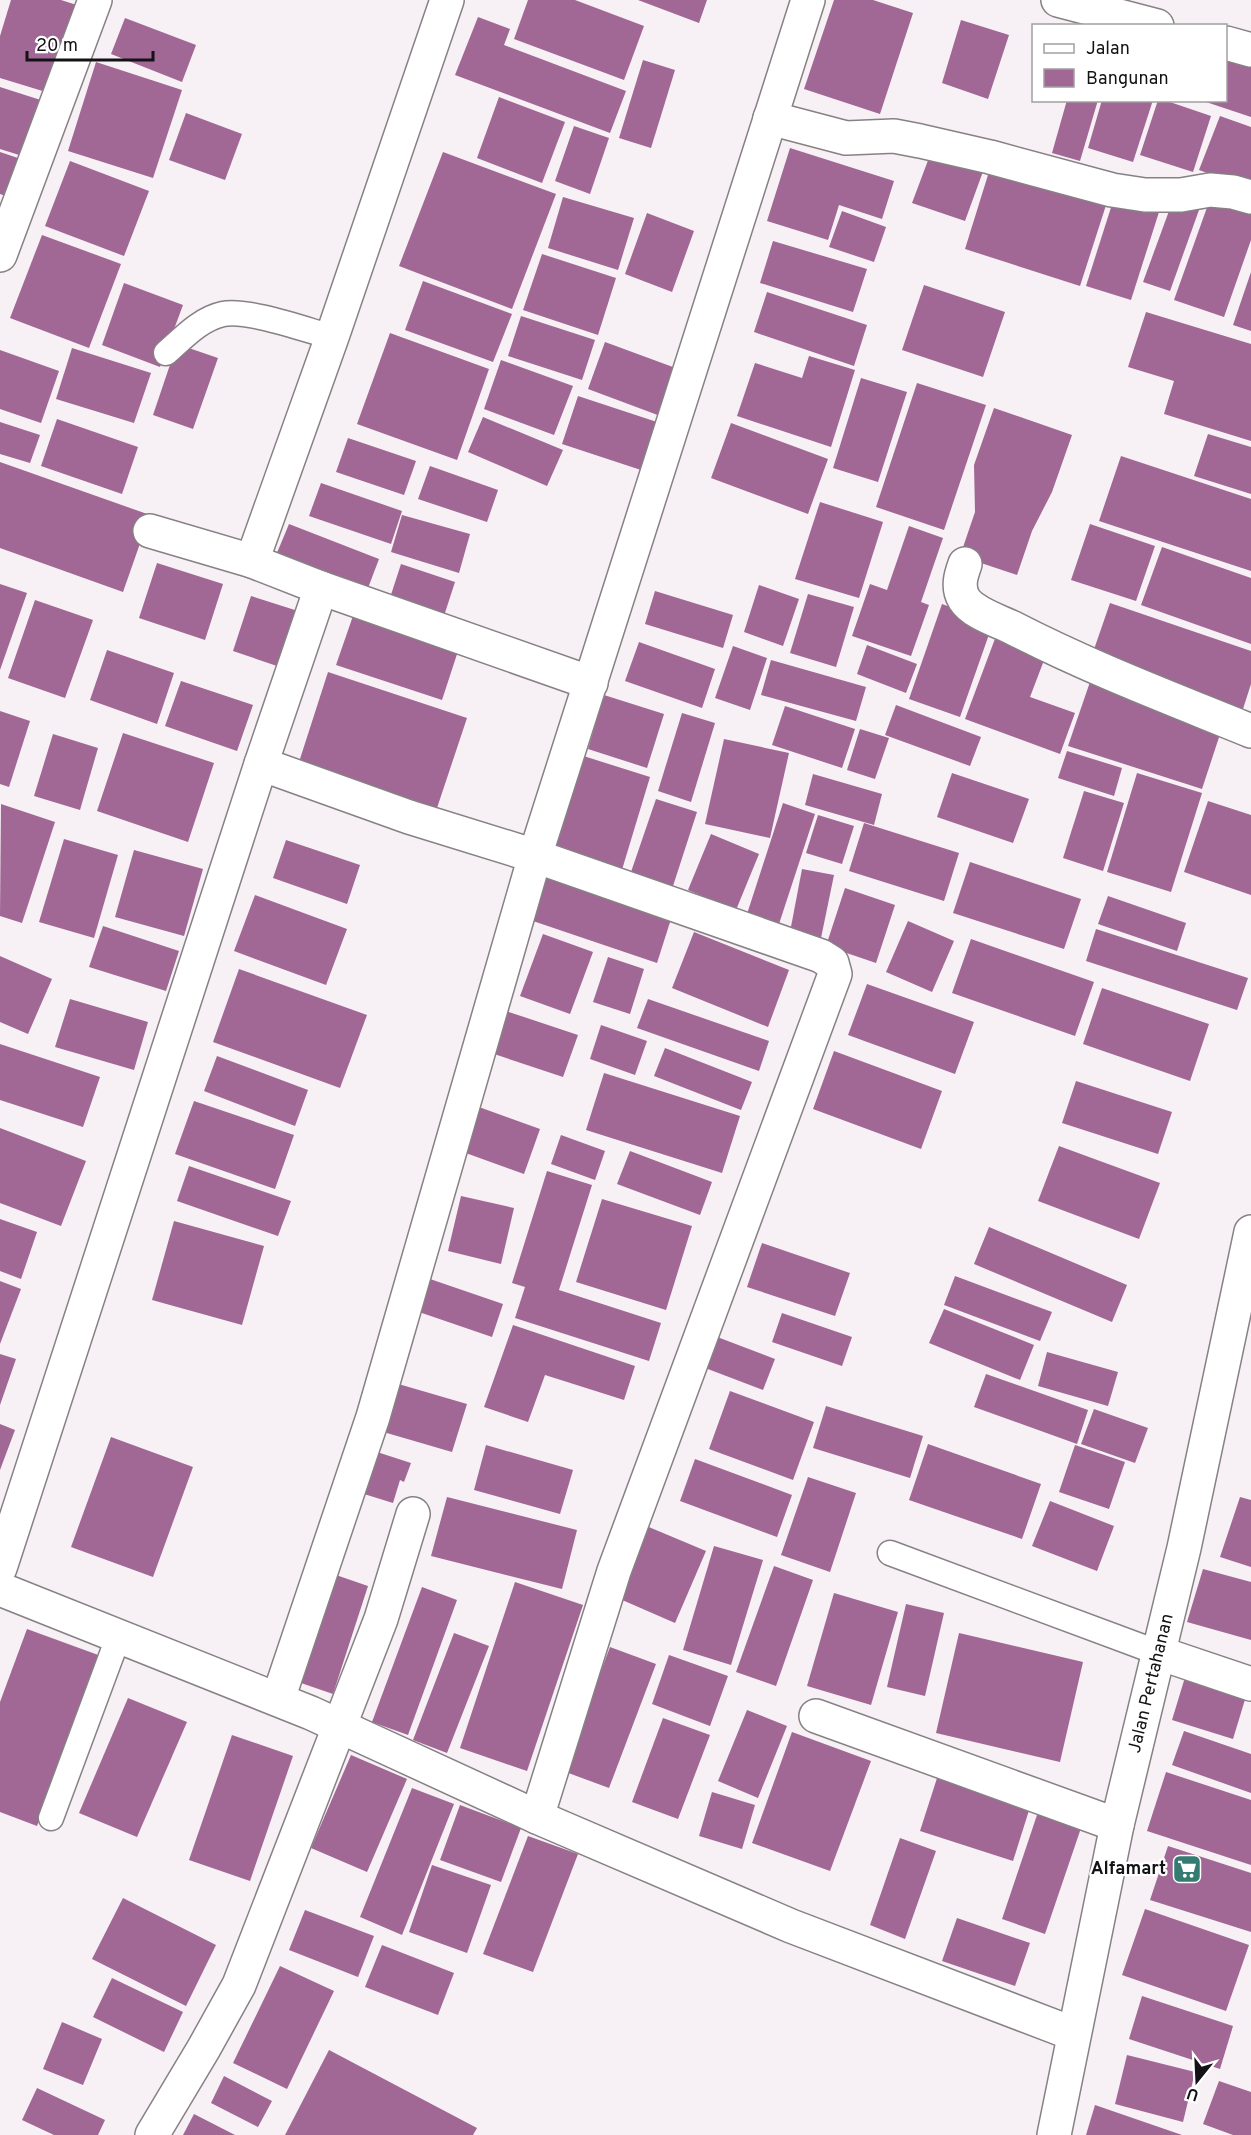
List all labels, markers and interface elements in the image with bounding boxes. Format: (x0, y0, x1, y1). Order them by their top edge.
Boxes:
scale bar (27, 24, 153, 62)
legend (1032, 24, 1227, 102)
text: 20 m (36, 35, 78, 58)
text: Jalan (1086, 38, 1130, 61)
text: Bangunan (1086, 68, 1169, 91)
street label: Jalan Pertahanan (1123, 1611, 1179, 1756)
supermarket icon: Alfamart (1171, 1853, 1203, 1885)
place label: Alfamart (1091, 1858, 1166, 1881)
north arrow (1167, 2051, 1227, 2111)
text: U (1184, 2082, 1201, 2105)

